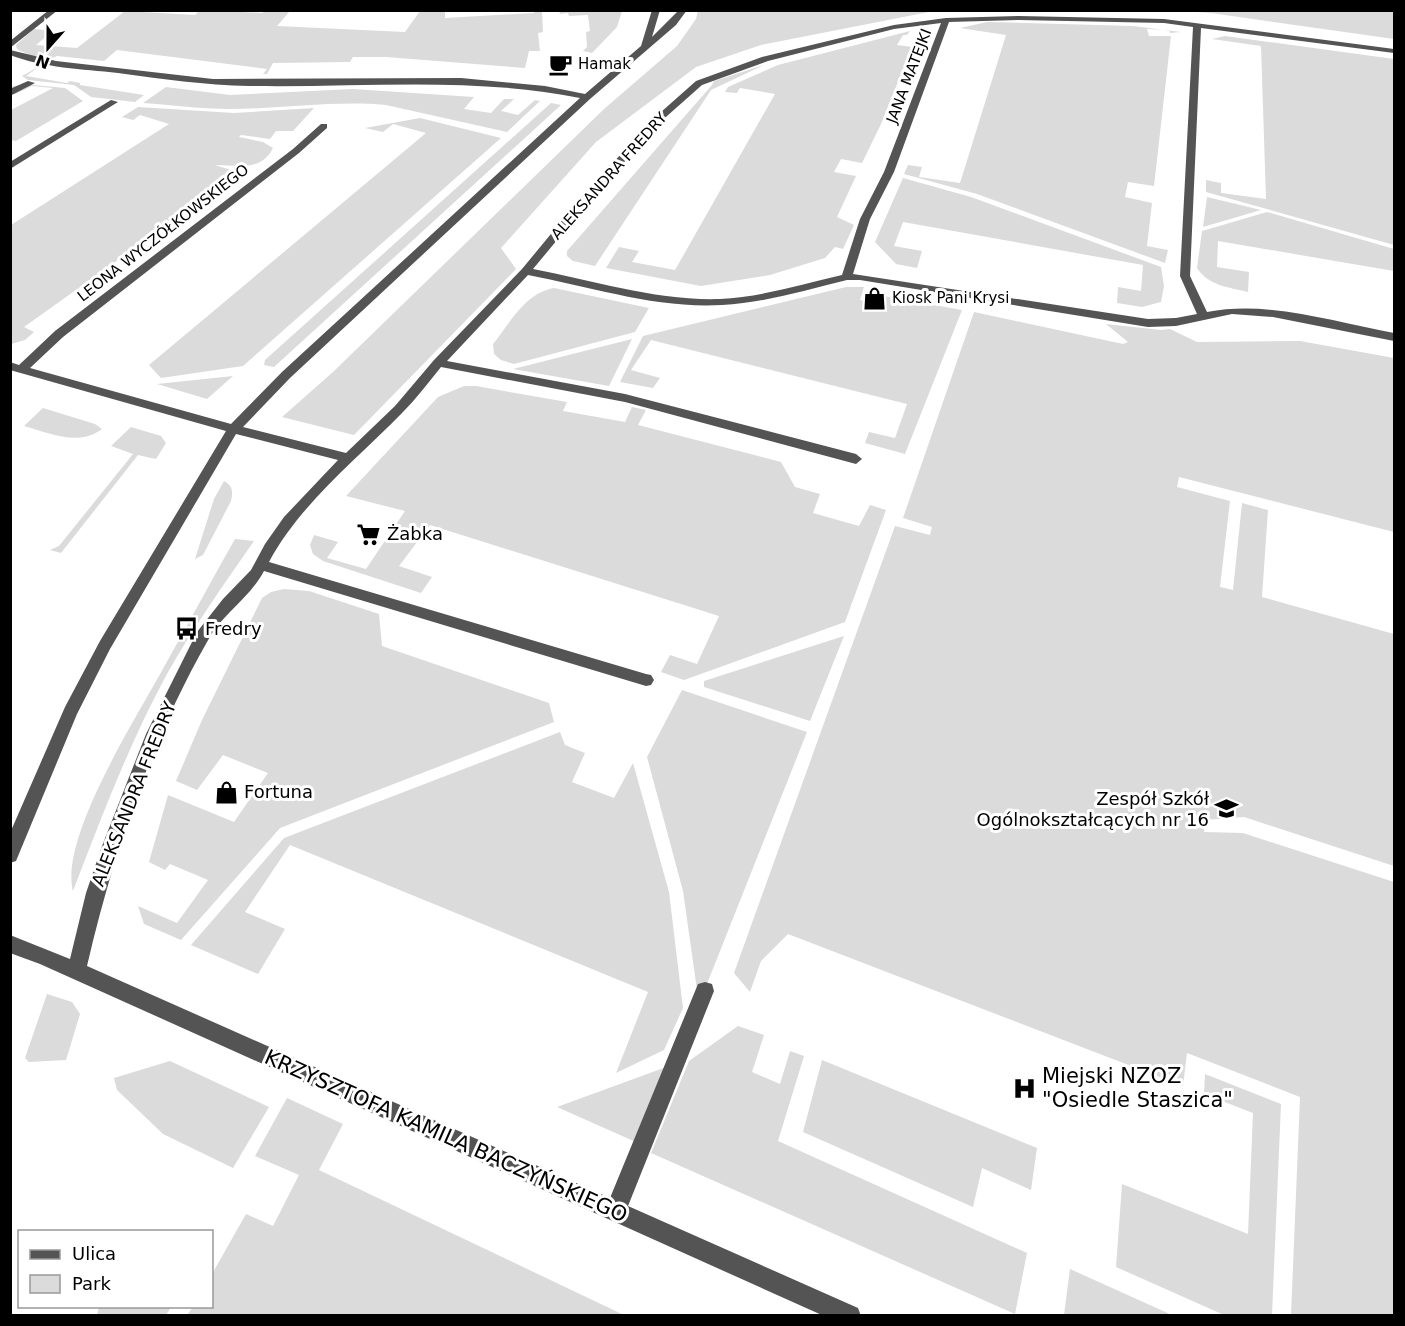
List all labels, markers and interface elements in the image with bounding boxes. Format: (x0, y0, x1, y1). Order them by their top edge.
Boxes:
north arrow (18, 18, 78, 78)
street label: JANA MATEJKI (882, 26, 935, 127)
text: N (33, 50, 52, 73)
cafe icon: Hamak (547, 51, 573, 77)
place label: Hamak (578, 55, 631, 73)
street label: ALEKSANDRA FREDRY (547, 108, 671, 243)
street label: LEONA WYCZÓŁKOWSKIEGO (73, 160, 252, 305)
shop icon: Kiosk Pani Krysi (861, 285, 887, 311)
place label: Kiosk Pani Krysi (892, 289, 1009, 307)
supermarket icon: Żabka (356, 521, 382, 547)
place label: Żabka (387, 523, 443, 544)
bus stop icon: Fredry (174, 616, 200, 642)
place label: Fredry (205, 618, 262, 639)
street label: ALEKSANDRA FREDRY (87, 698, 181, 889)
shop icon: Fortuna (213, 779, 239, 805)
place label: Fortuna (244, 781, 313, 802)
place label: Zespół Szkół Ogólnokształcących nr 16 (977, 788, 1210, 830)
school or university icon: Zespół Szkół Ogólnokształcących nr 16 (1214, 796, 1240, 822)
street label: KRZYSZTOFA KAMILA BACZYŃSKIEGO (261, 1044, 631, 1227)
place label: Miejski NZOZ "Osiedle Staszica" (1042, 1064, 1233, 1112)
hospital icon: Miejski NZOZ "Osiedle Staszica" (1011, 1075, 1037, 1101)
legend (18, 1230, 213, 1308)
text: Ulica (72, 1243, 116, 1264)
text: Park (72, 1273, 111, 1294)

